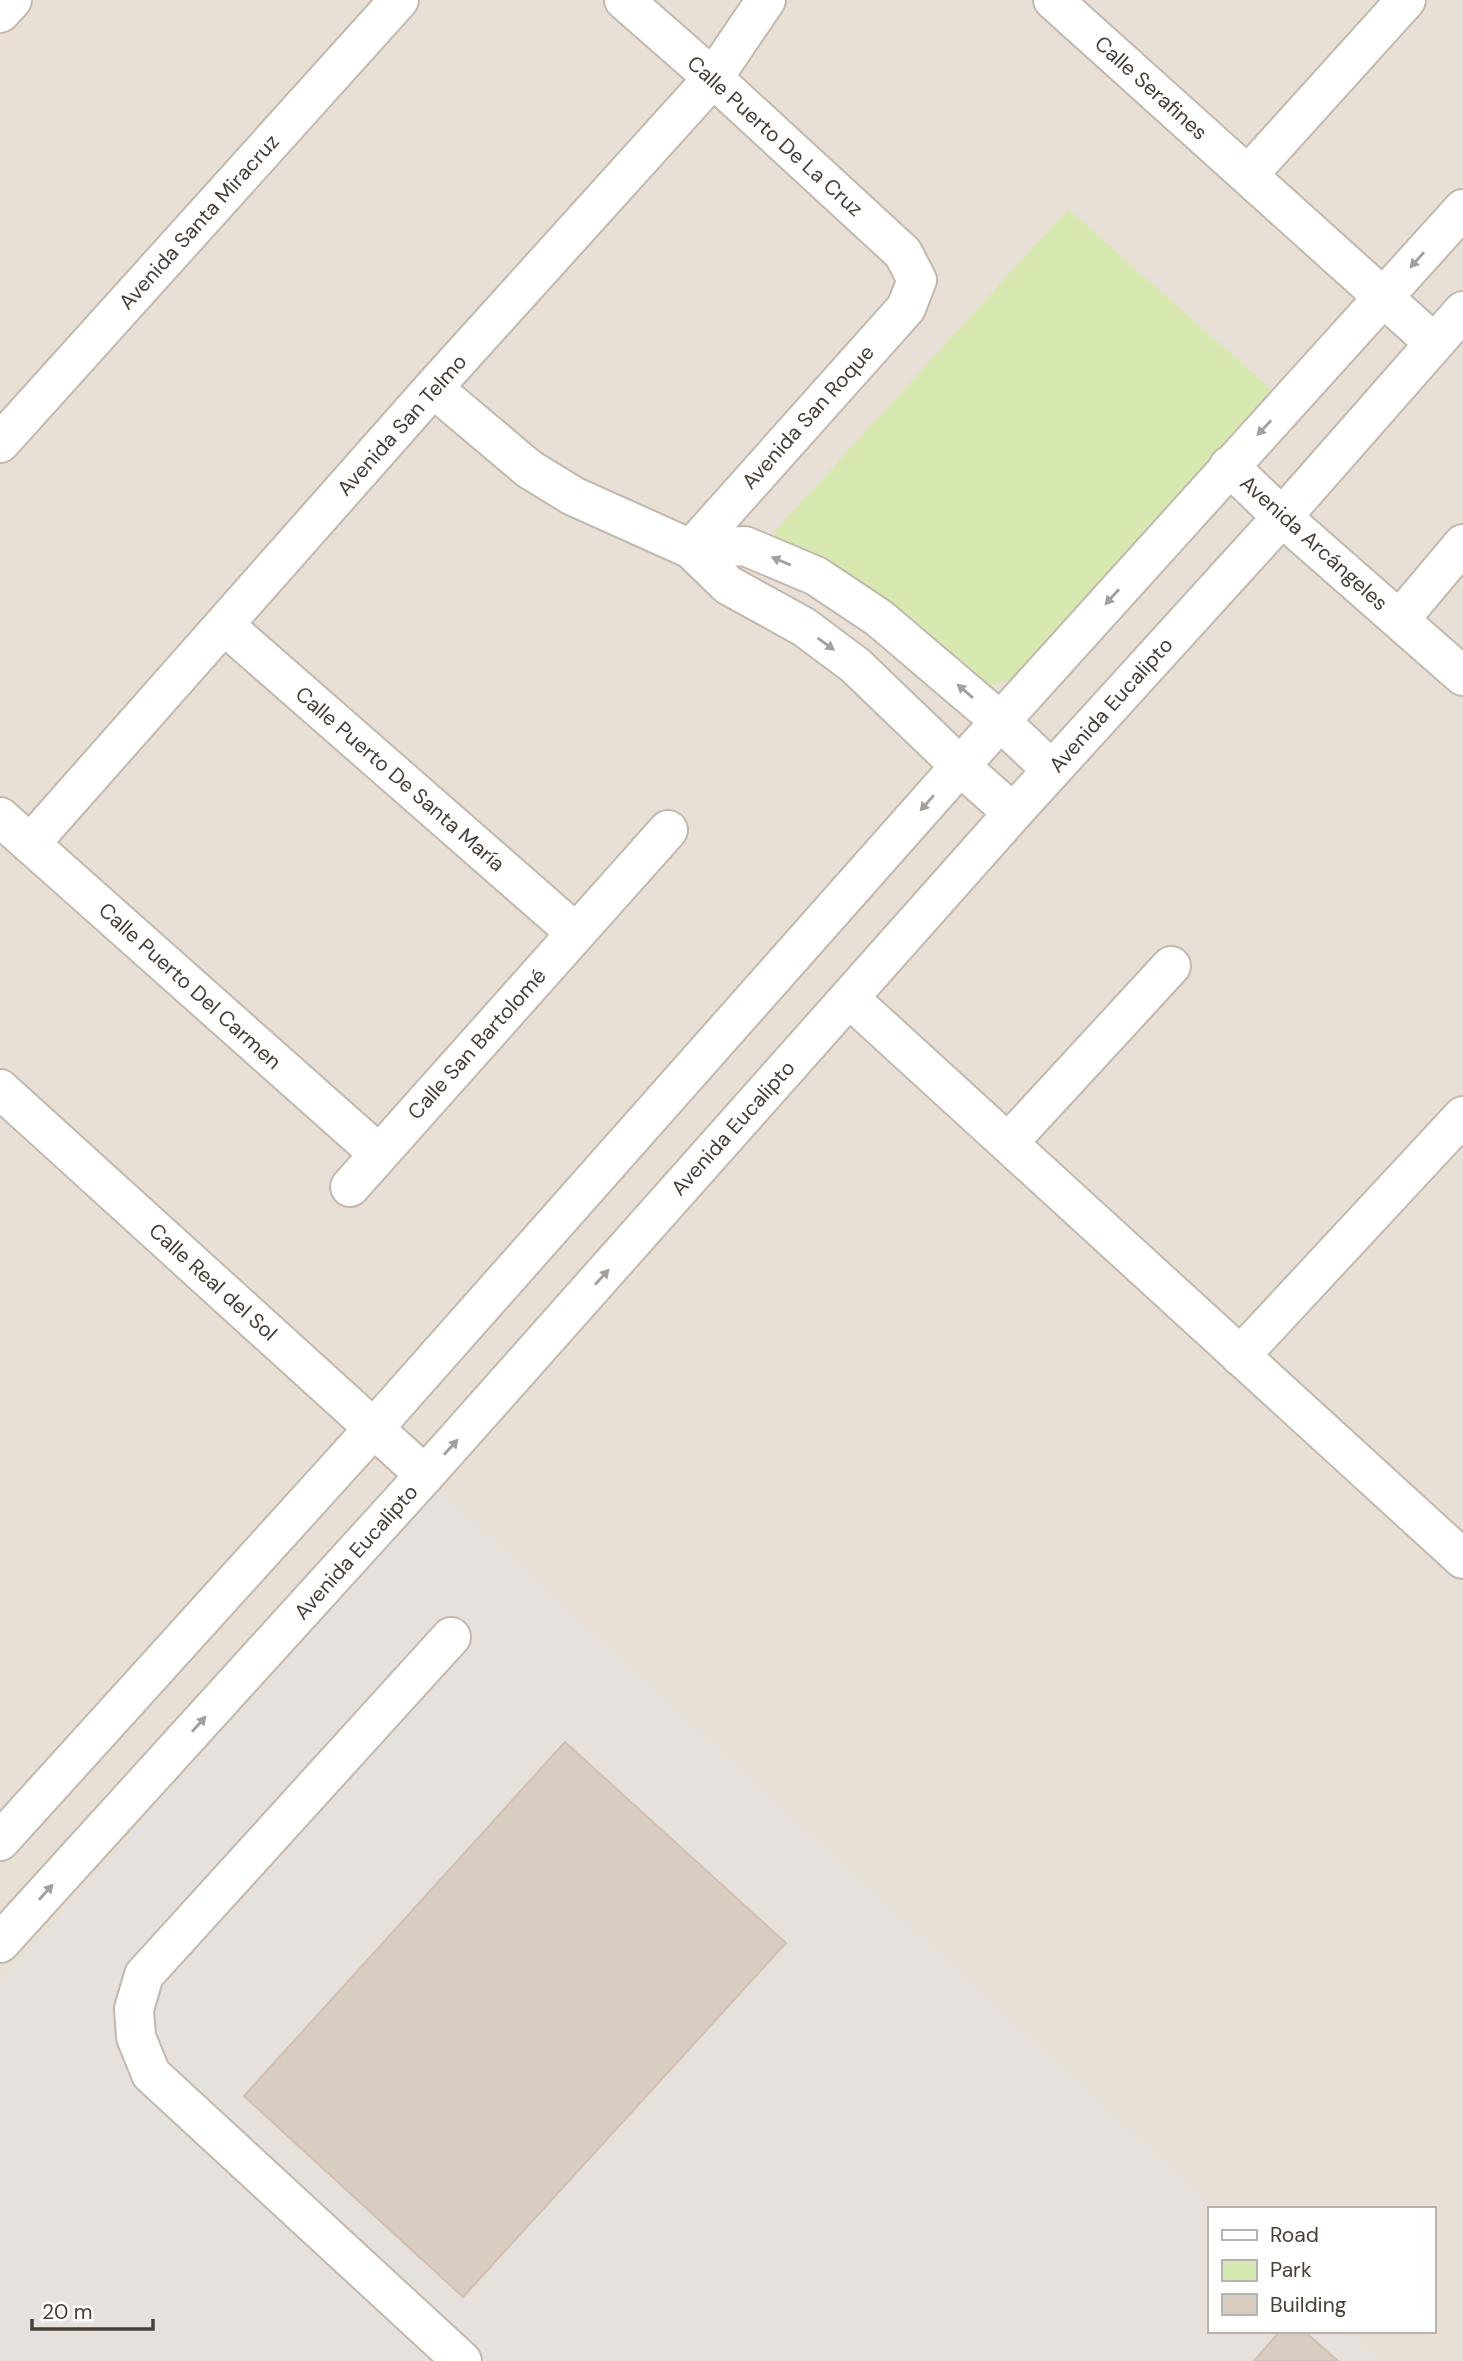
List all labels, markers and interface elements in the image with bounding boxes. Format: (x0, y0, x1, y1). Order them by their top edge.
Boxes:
street label: Calle Serafines (1088, 30, 1214, 146)
street label: Calle Puerto De La Cruz (681, 49, 869, 223)
street label: Avenida Santa Miracruz (113, 128, 285, 316)
one-way arrow (1409, 251, 1425, 269)
street label: Avenida San Roque (736, 339, 880, 495)
street label: Avenida San Telmo (331, 348, 473, 502)
one-way arrow (1256, 419, 1272, 437)
street label: Avenida Arcángeles (1234, 469, 1394, 617)
one-way arrow (770, 555, 791, 566)
one-way arrow (1104, 588, 1120, 605)
street label: Avenida Eucalipto (1043, 631, 1179, 779)
one-way arrow (817, 637, 836, 651)
street label: Calle Puerto De Santa María (289, 680, 511, 878)
one-way arrow (957, 684, 974, 699)
one-way arrow (919, 794, 935, 812)
street label: Calle Puerto Del Carmen (93, 896, 287, 1076)
street label: Calle San Bartolomé (401, 962, 553, 1126)
street label: Avenida Eucalipto (665, 1054, 801, 1202)
street label: Calle Real del Sol (143, 1217, 283, 1347)
one-way arrow (594, 1268, 609, 1285)
one-way arrow (443, 1438, 459, 1456)
street label: Avenida Eucalipto (288, 1478, 424, 1626)
one-way arrow (191, 1715, 207, 1733)
one-way arrow (38, 1883, 54, 1901)
legend (1208, 2207, 1435, 2333)
text: Road (1270, 2221, 1319, 2249)
text: Park (1270, 2256, 1312, 2284)
scale bar (32, 2288, 152, 2332)
text: Building (1270, 2291, 1347, 2319)
text: 20 m (42, 2298, 93, 2326)

